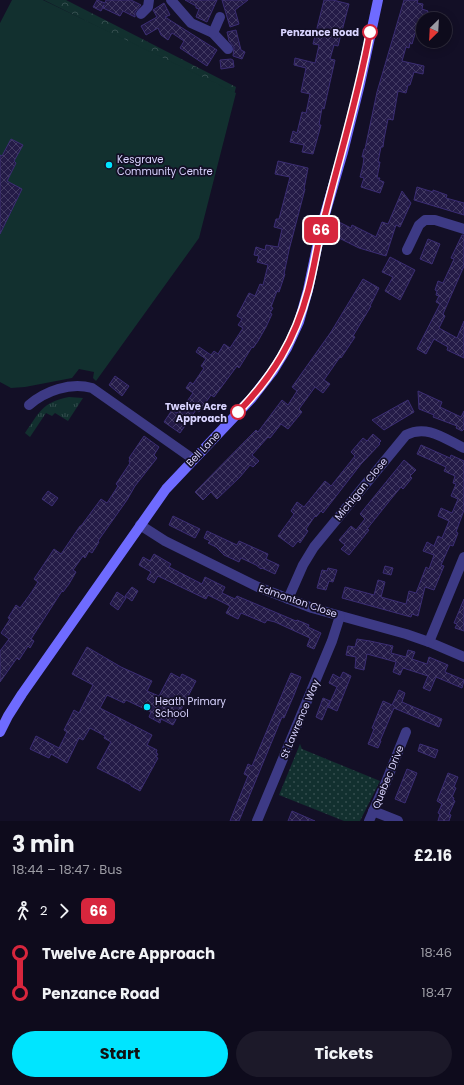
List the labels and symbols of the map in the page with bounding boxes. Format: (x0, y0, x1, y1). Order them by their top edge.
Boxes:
north arrow (416, 12, 452, 48)
marker: Penzance Road (362, 24, 378, 40)
place label: Penzance Road (281, 25, 359, 40)
place label: Kesgrave Community Centre (117, 152, 213, 179)
marker: Kesgrave Community Centre (104, 160, 114, 170)
line badge: 66 (303, 217, 339, 243)
place label: Twelve Acre Approach (165, 399, 227, 426)
marker: Twelve Acre Approach (230, 404, 246, 420)
street label: Bell Lane (182, 428, 224, 470)
street label: Michigan Close (331, 455, 391, 523)
street label: Edmonton Close (257, 581, 339, 621)
street label: St Lawrence Way (277, 677, 324, 761)
place label: Heath Primary School (155, 694, 226, 721)
marker: Heath Primary School (142, 702, 152, 712)
street label: Quebec Drive (368, 743, 408, 811)

